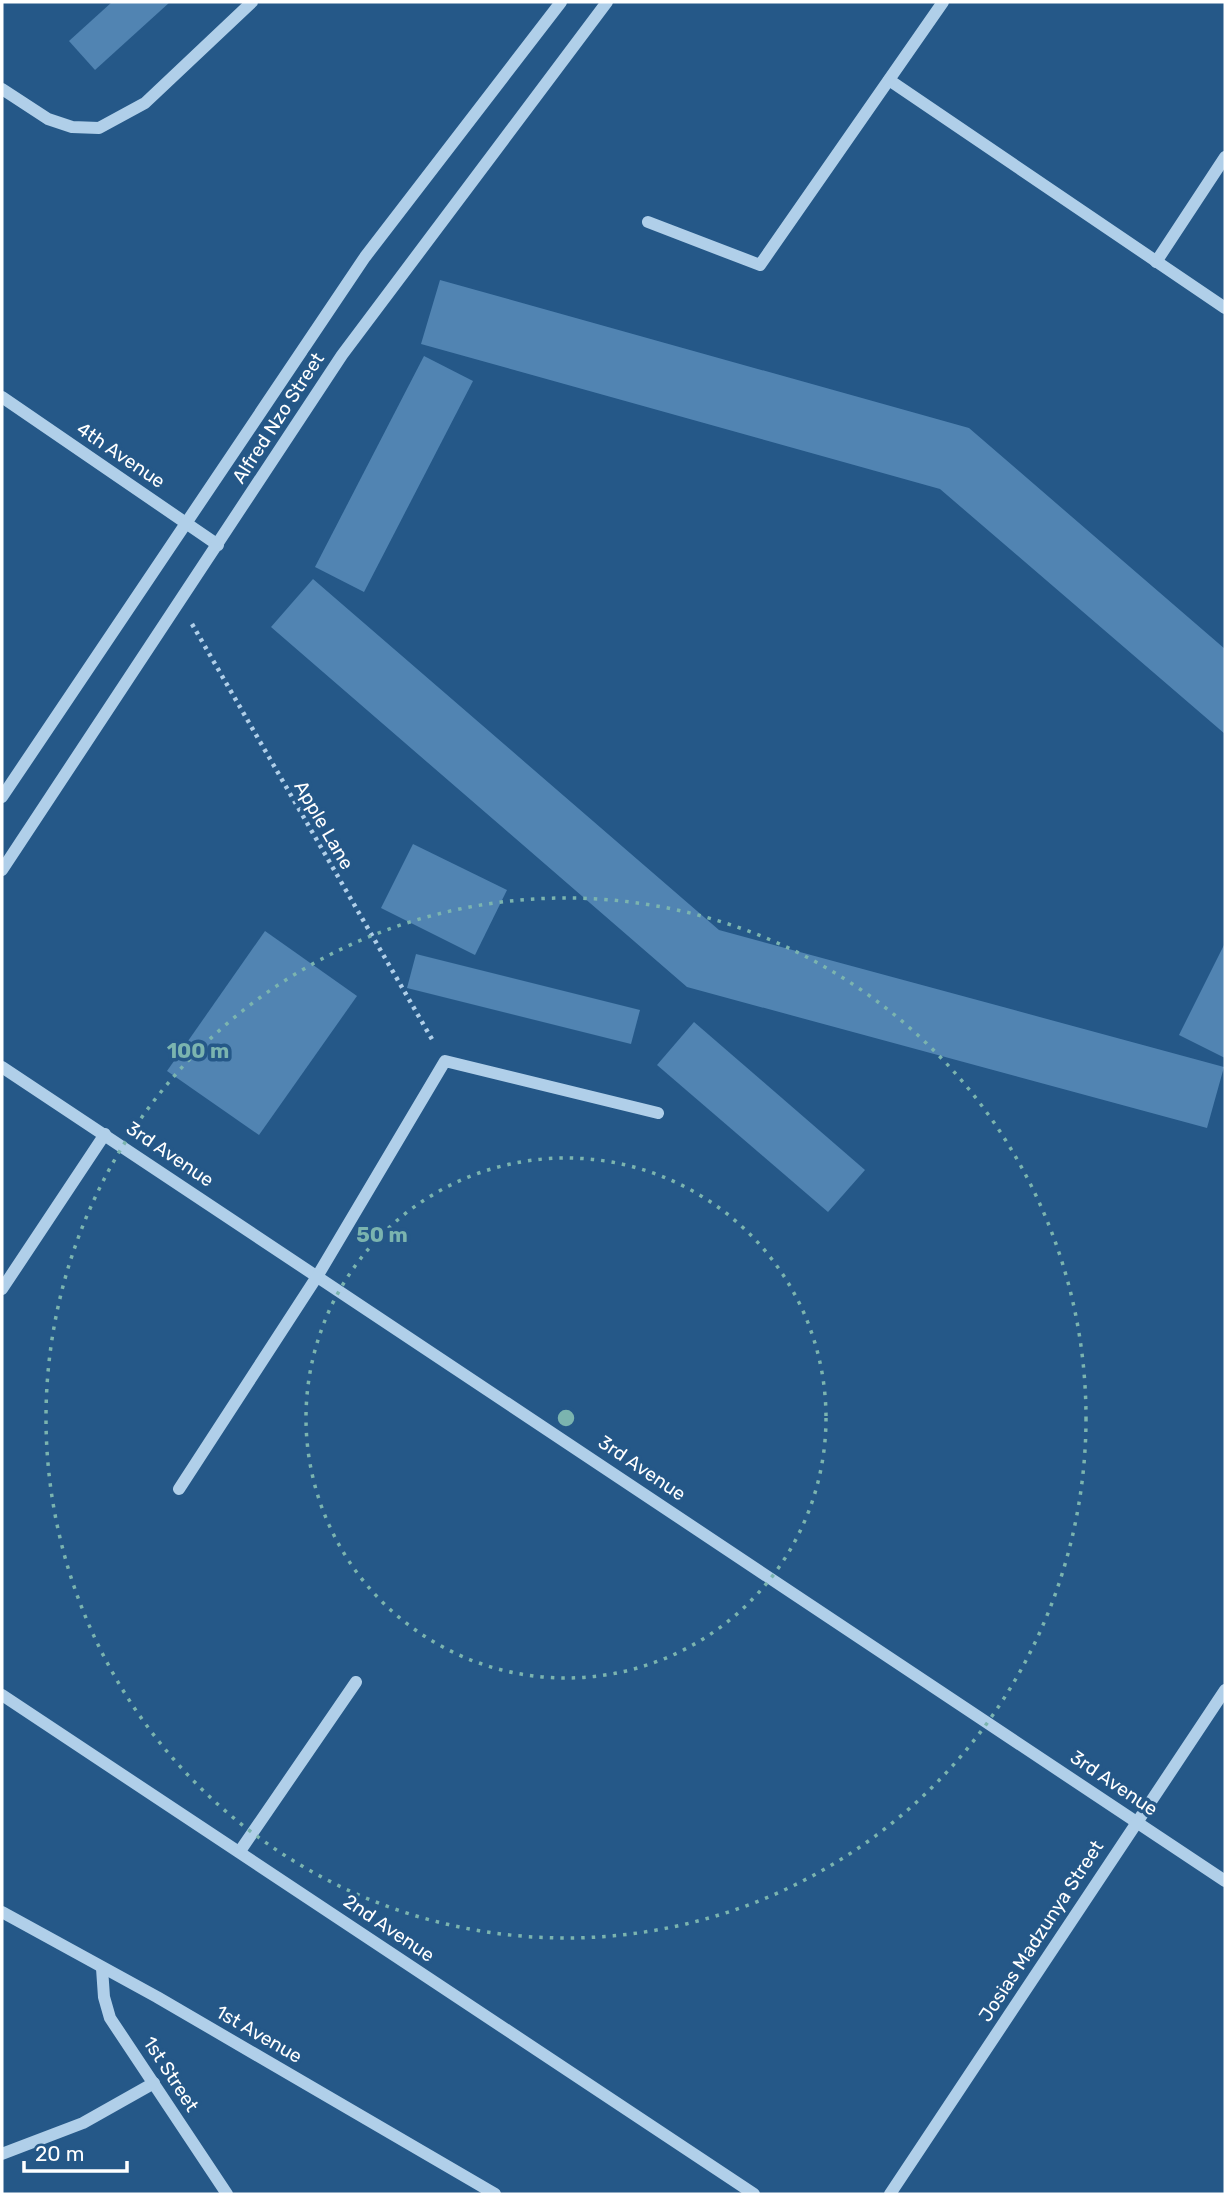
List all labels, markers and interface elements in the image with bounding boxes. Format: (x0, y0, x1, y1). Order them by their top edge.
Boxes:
street label: Alfred Nzo Street (227, 348, 329, 488)
street label: 4th Avenue (72, 417, 170, 493)
street label: Apple Lane (289, 777, 359, 873)
text: 100 m (167, 1038, 229, 1063)
street label: 3rd Avenue (122, 1116, 218, 1192)
text: 50 m (356, 1222, 408, 1247)
centre of rings (554, 1406, 578, 1430)
street label: 3rd Avenue (594, 1430, 690, 1506)
street label: 3rd Avenue (1066, 1745, 1162, 1821)
street label: Josias Madzunya Street (974, 1836, 1109, 2026)
street label: 2nd Avenue (339, 1889, 439, 1967)
street label: 1st Avenue (212, 2000, 306, 2068)
street label: 1st Street (138, 2032, 204, 2116)
scale bar (24, 2130, 128, 2174)
text: 20 m (35, 2141, 84, 2166)

